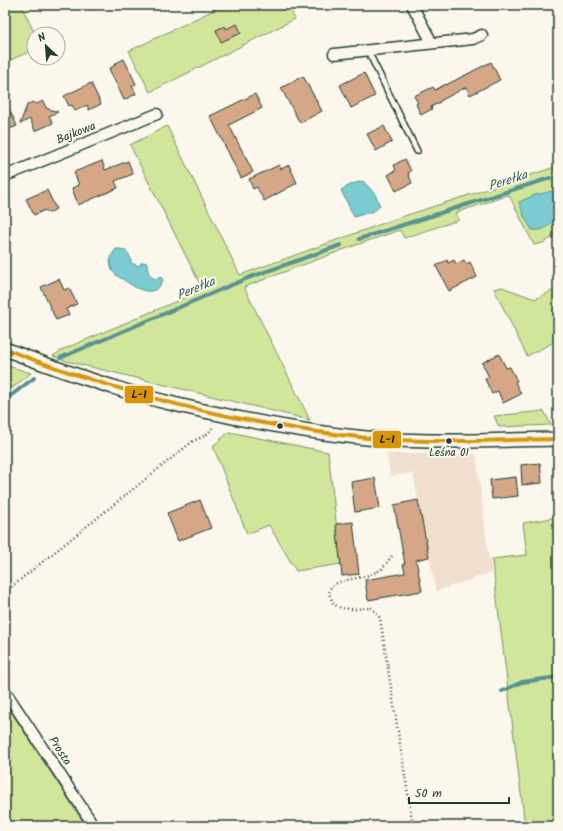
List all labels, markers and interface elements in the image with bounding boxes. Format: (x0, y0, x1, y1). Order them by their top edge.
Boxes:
north arrow (26, 26, 66, 66)
text: N (35, 28, 49, 48)
street label: Bajkowa (53, 116, 99, 150)
water label: Perełka (486, 165, 531, 197)
water label: Perełka (174, 271, 219, 306)
line badge: L-1 (124, 385, 154, 404)
text: L-1 (131, 386, 147, 404)
unlabelled marker (275, 421, 285, 431)
line badge: L-1 (372, 430, 402, 449)
text: L-1 (379, 431, 395, 449)
marker: Leśna 01 (444, 436, 454, 446)
place label: Leśna 01 (429, 444, 469, 462)
street label: Prosta (44, 733, 77, 770)
scale bar (409, 779, 509, 805)
text: 50 m (415, 784, 442, 803)

